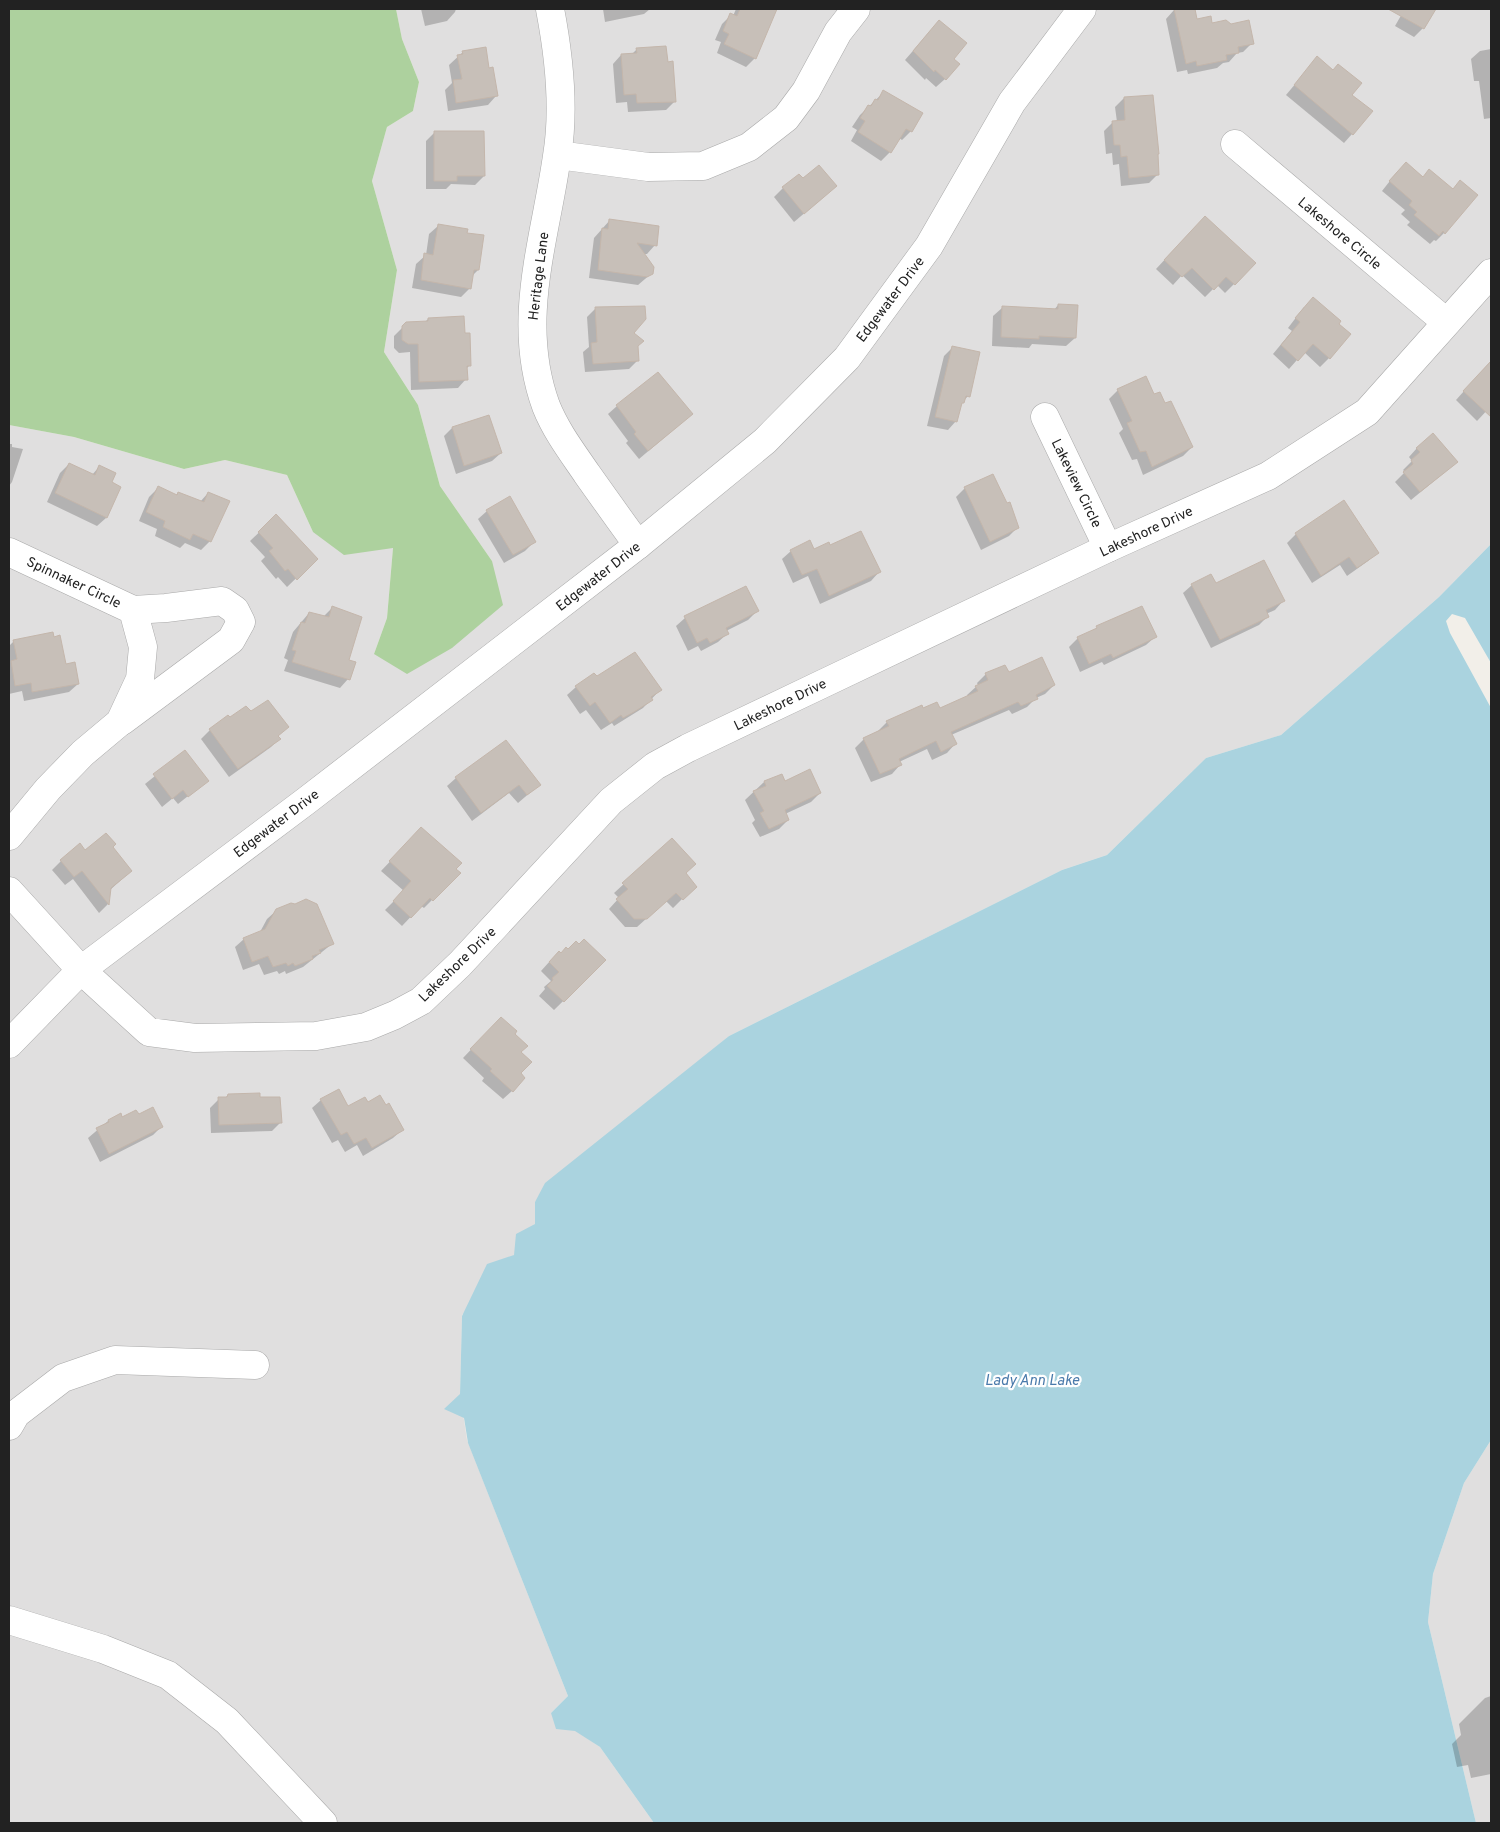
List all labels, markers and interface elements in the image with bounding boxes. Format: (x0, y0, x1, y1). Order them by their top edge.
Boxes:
street label: Lakeshore Circle (1294, 194, 1384, 274)
street label: Heritage Lane (526, 231, 553, 321)
street label: Edgewater Drive (854, 254, 929, 346)
street label: Lakeview Circle (1047, 436, 1105, 531)
street label: Lakeshore Drive (1097, 503, 1196, 561)
street label: Edgewater Drive (553, 539, 645, 616)
street label: Spinnaker Circle (23, 554, 123, 613)
street label: Lakeshore Drive (732, 676, 830, 735)
street label: Edgewater Drive (231, 787, 323, 862)
street label: Lakeshore Drive (416, 924, 500, 1006)
water label: Lady Ann Lake (985, 1372, 1080, 1391)

